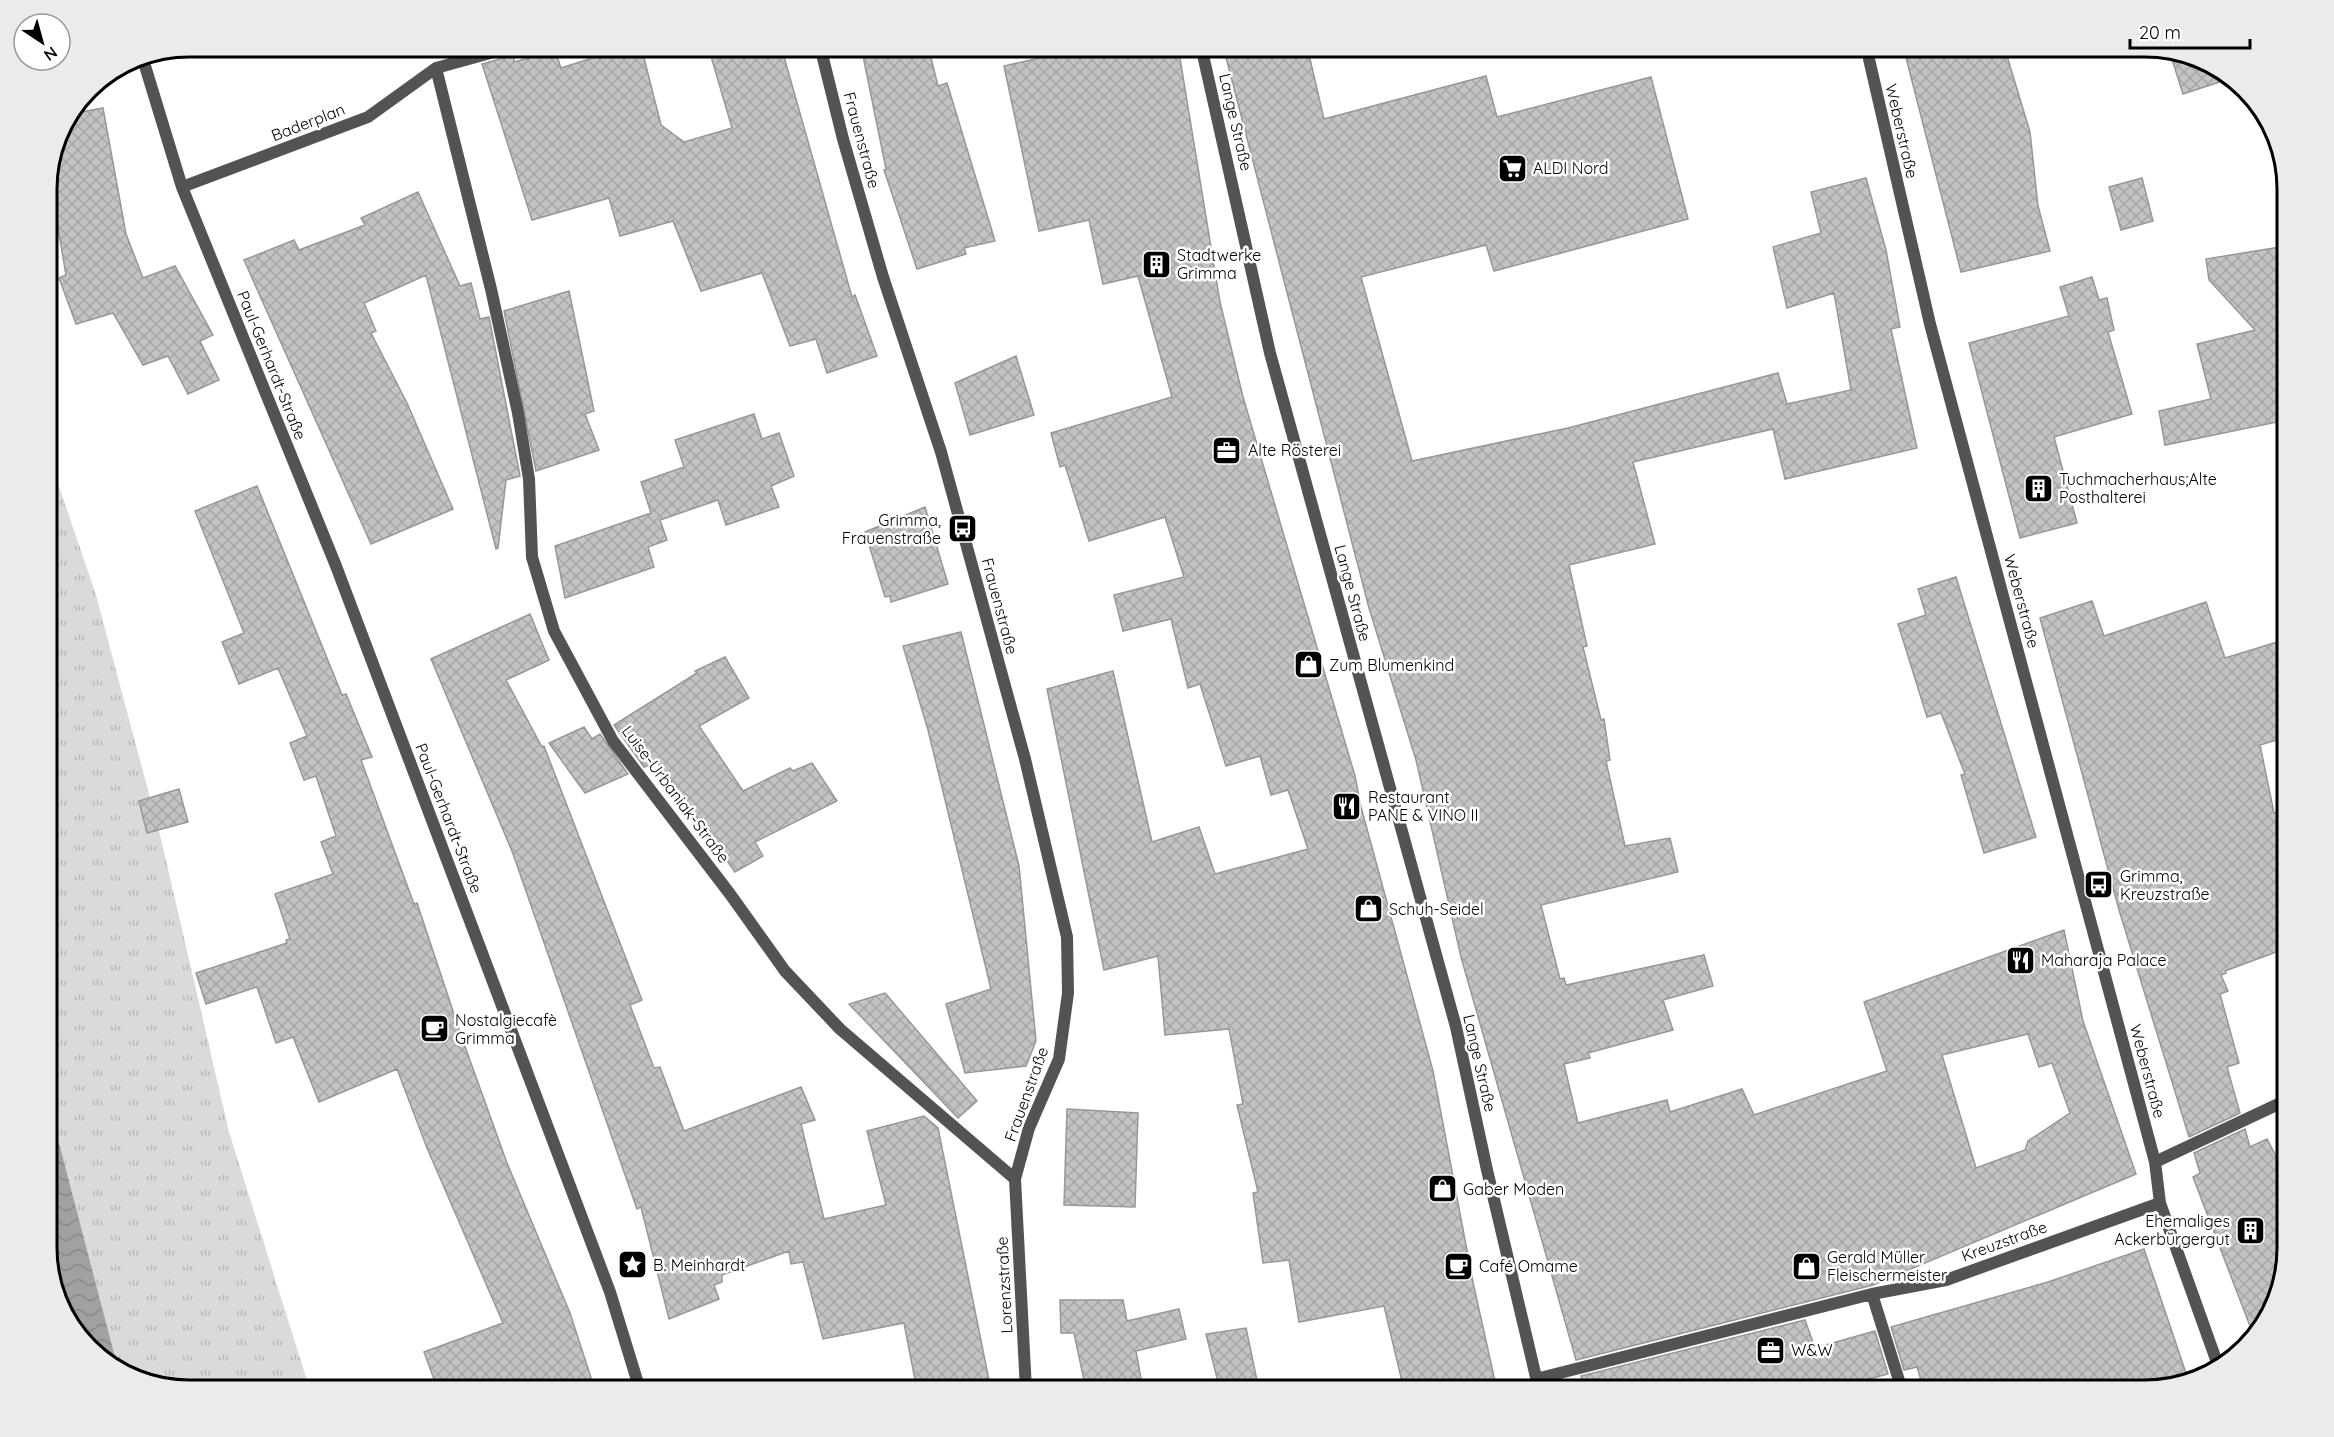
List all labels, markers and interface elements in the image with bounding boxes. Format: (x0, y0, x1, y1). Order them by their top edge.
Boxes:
north arrow (12, 12, 72, 72)
scale bar (2130, 12, 2250, 50)
text: 20 m (2139, 21, 2181, 44)
text: N (40, 43, 61, 66)
street label: Lange Straße (1215, 71, 1257, 173)
street label: Weberstraße (1881, 82, 1923, 180)
street label: Frauenstraße (840, 90, 884, 190)
street label: Baderplan (268, 99, 348, 145)
supermarket icon: ALDI Nord (1496, 152, 1528, 184)
place label: ALDI Nord (1533, 158, 1609, 178)
place label: Stadtwerke Grimma (1177, 245, 1261, 283)
building icon: Stadtwerke Grimma (1140, 248, 1172, 280)
street label: Paul-Gerhardt-Straße (233, 287, 311, 443)
office icon: Alte Rösterei (1211, 434, 1243, 466)
place label: Alte Rösterei (1248, 440, 1341, 460)
place label: Tuchmacherhaus;Alte Posthalterei (2059, 469, 2217, 507)
building icon: Tuchmacherhaus;Alte Posthalterei (2022, 472, 2054, 504)
place label: Grimma, Frauenstraße (842, 510, 941, 548)
bus stop icon: Grimma, Frauenstraße (946, 513, 978, 545)
street label: Lange Straße (1330, 542, 1376, 644)
street label: Weberstraße (2000, 552, 2044, 650)
street label: Frauenstraße (978, 556, 1022, 656)
shop icon: Zum Blumenkind (1292, 649, 1324, 681)
place label: Zum Blumenkind (1329, 655, 1454, 675)
street label: Luise-Urbaniak-Straße (618, 721, 734, 867)
street label: Paul-Gerhardt-Straße (411, 740, 487, 896)
place label: Restaurant PANE & VINO II (1368, 787, 1479, 825)
restaurant icon: Restaurant PANE & VINO II (1331, 790, 1363, 822)
place label: Grimma, Kreuzstraße (2120, 866, 2210, 904)
bus stop icon: Grimma, Kreuzstraße (2083, 869, 2115, 901)
shop icon: Schuh-Seidel (1352, 893, 1384, 925)
place label: Schuh-Seidel (1389, 899, 1484, 919)
restaurant icon: Maharaja Palace (2004, 944, 2036, 976)
place label: Maharaja Palace (2041, 950, 2167, 970)
place label: Nostalgiecafè Grimma (455, 1010, 557, 1048)
street label: Lange Straße (1459, 1012, 1501, 1114)
cafe icon: Nostalgiecafè Grimma (418, 1013, 450, 1045)
street label: Weberstraße (2126, 1022, 2170, 1120)
street label: Frauenstraße (1000, 1044, 1052, 1144)
shop icon: Gaber Moden (1426, 1173, 1458, 1205)
place label: Gaber Moden (1463, 1179, 1564, 1199)
place label: Ehemaliges Ackerbürgergut (2114, 1211, 2230, 1249)
building icon: Ehemaliges Ackerbürgergut (2235, 1214, 2267, 1246)
street label: Kreuzstraße (1958, 1216, 2050, 1266)
street label: Lorenzstraße (991, 1236, 1017, 1334)
place label: Gerald Müller Fleischermeister (1827, 1247, 1947, 1285)
place icon: B. Meinhardt (616, 1249, 648, 1281)
cafe icon: Café Omame (1442, 1250, 1474, 1282)
shop icon: Gerald Müller Fleischermeister (1790, 1250, 1822, 1282)
place label: B. Meinhardt (653, 1255, 745, 1275)
place label: Café Omame (1479, 1256, 1578, 1276)
office icon: W&W (1754, 1334, 1786, 1366)
place label: W&W (1791, 1340, 1833, 1360)

